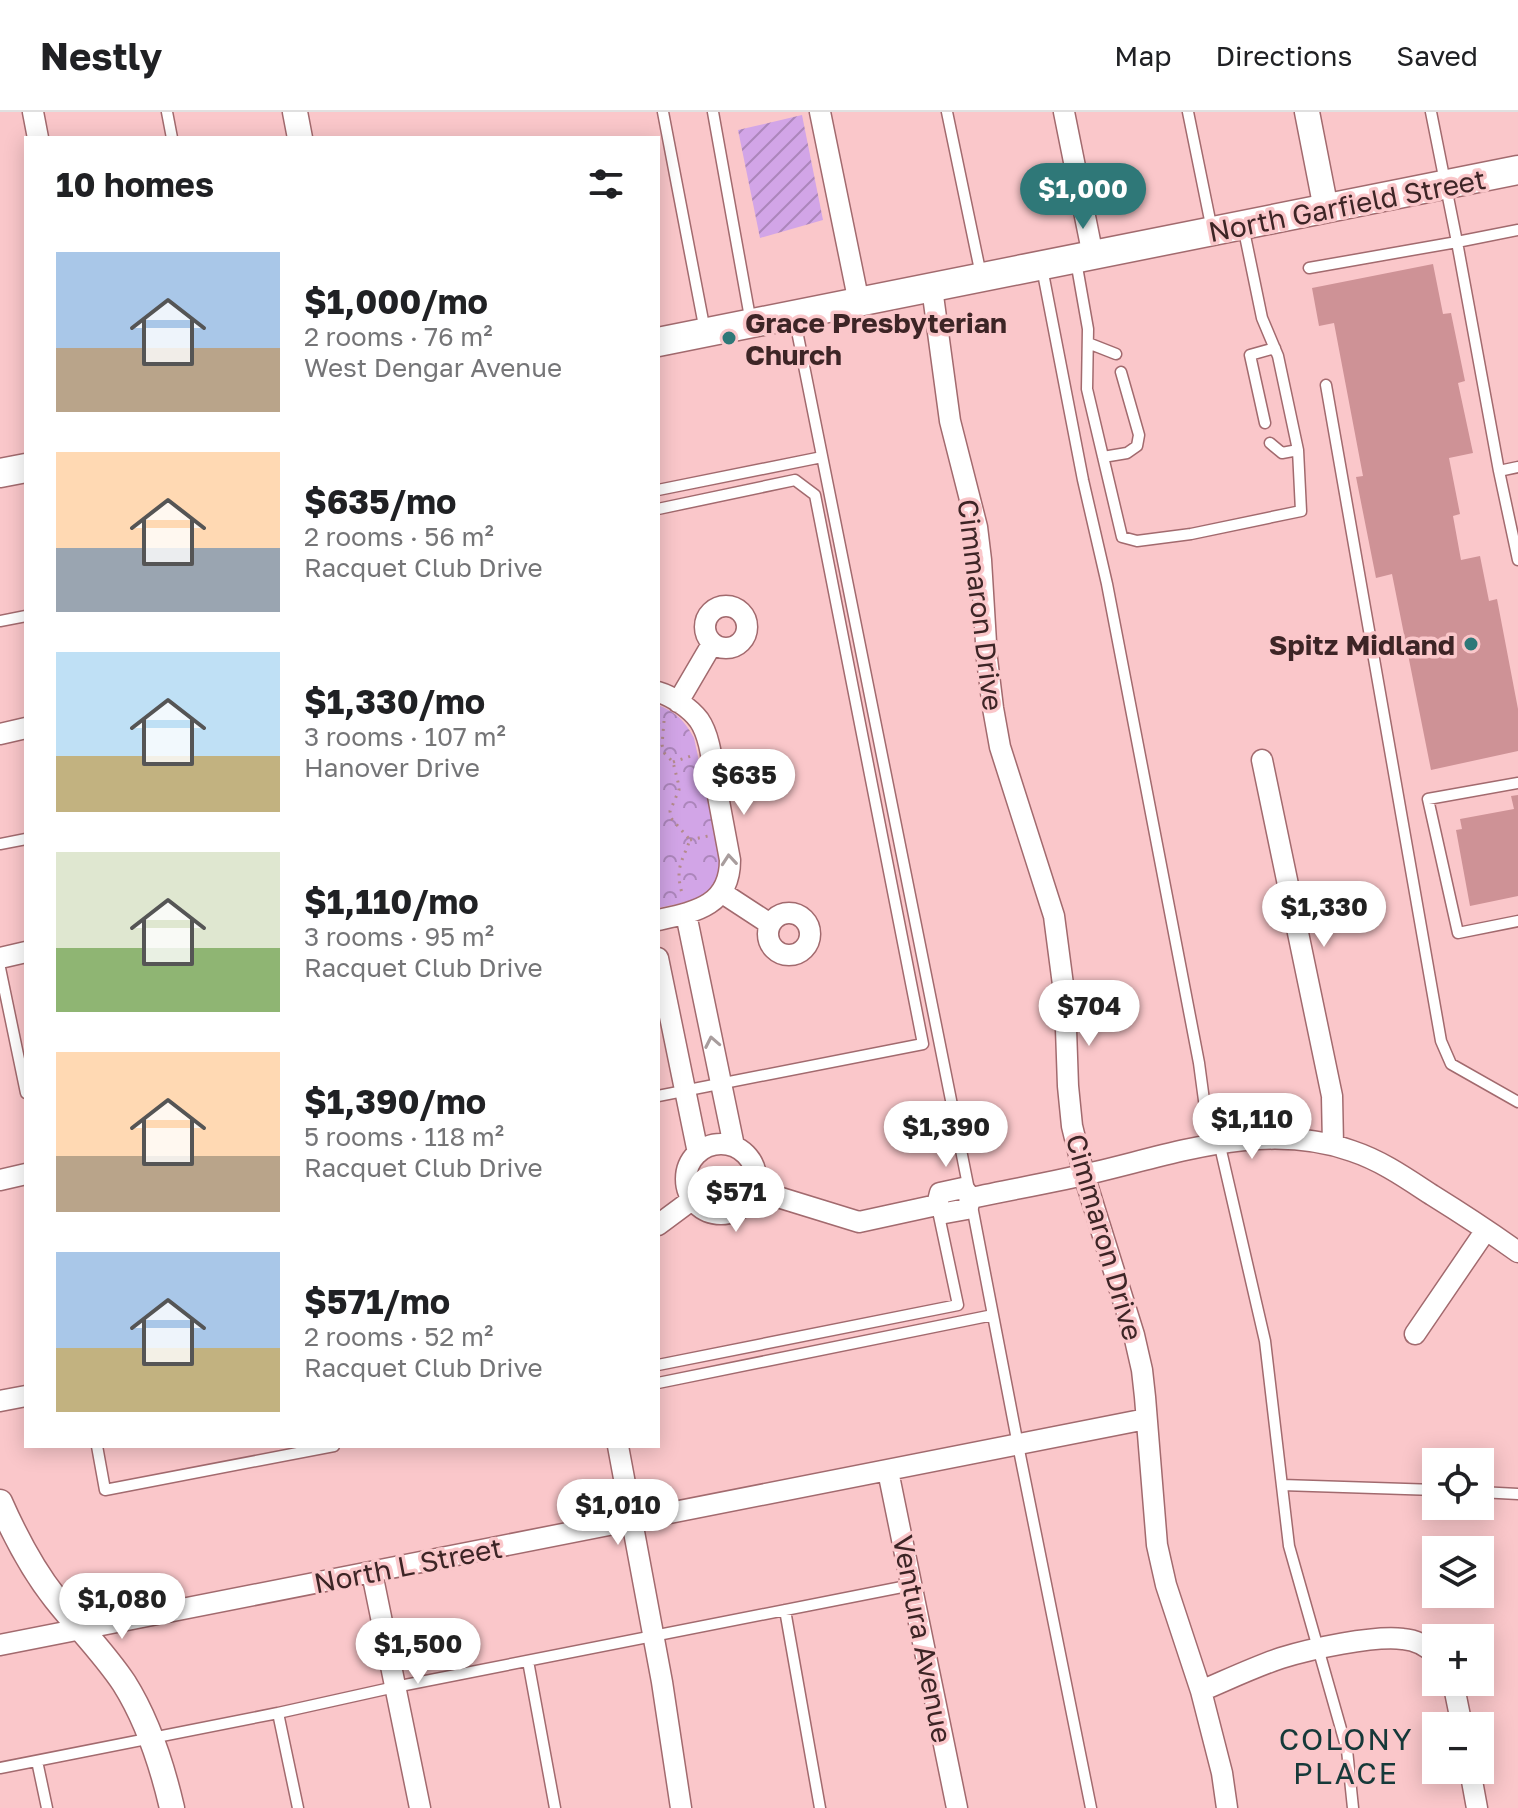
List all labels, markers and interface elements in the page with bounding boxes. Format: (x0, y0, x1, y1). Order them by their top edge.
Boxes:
text: Nestly (40, 33, 162, 78)
text: Map (1114, 39, 1171, 72)
text: Directions (1215, 39, 1352, 72)
text: Saved (1396, 39, 1478, 72)
icon: filters (584, 162, 628, 206)
street label: North Garfield Street (1206, 162, 1488, 248)
pin: $1,000 (1018, 163, 1148, 231)
text: 10 homes (56, 164, 214, 204)
text: $1,000 (1038, 173, 1128, 204)
text: $1,000/mo (304, 281, 488, 321)
icon: home (120, 284, 216, 380)
place label: Grace Presbyterian Church (745, 306, 1007, 371)
text: 2 rooms · 76 m² (304, 321, 493, 352)
marker: Grace Presbyterian Church (720, 329, 738, 347)
text: West Dengar Avenue (304, 352, 562, 383)
text: $635/mo (304, 481, 456, 521)
icon: home (120, 484, 216, 580)
street label: Cimmaron Drive (952, 497, 1010, 713)
text: 2 rooms · 56 m² (304, 521, 494, 552)
text: Racquet Club Drive (304, 552, 543, 583)
place label: Spitz Midland (1269, 628, 1455, 661)
marker: Spitz Midland (1462, 635, 1480, 653)
text: $1,330/mo (304, 681, 485, 721)
icon: home (120, 684, 216, 780)
text: 3 rooms · 107 m² (304, 721, 506, 752)
pin: $635 (697, 749, 791, 817)
text: Hanover Drive (304, 752, 480, 783)
text: $635 (711, 759, 777, 790)
one-way arrow (721, 853, 738, 866)
text: $1,110/mo (304, 881, 479, 921)
pin: $1,330 (1259, 881, 1389, 949)
icon: home (120, 884, 216, 980)
text: $1,330 (1280, 891, 1368, 922)
text: 3 rooms · 95 m² (304, 921, 494, 952)
text: Racquet Club Drive (304, 952, 543, 983)
pin: $704 (1042, 980, 1136, 1048)
text: $704 (1057, 990, 1121, 1021)
one-way arrow (704, 1036, 721, 1049)
text: $1,390/mo (304, 1081, 486, 1121)
icon: home (120, 1084, 216, 1180)
pin: $1,110 (1187, 1093, 1317, 1161)
pin: $1,390 (881, 1101, 1011, 1169)
text: $1,110 (1211, 1103, 1293, 1134)
text: $1,390 (902, 1111, 990, 1142)
text: 5 rooms · 118 m² (304, 1121, 504, 1152)
street label: Cimmaron Drive (1060, 1130, 1150, 1344)
text: Racquet Club Drive (304, 1152, 543, 1183)
pin: $571 (689, 1166, 783, 1234)
text: $571 (706, 1176, 766, 1207)
text: $571/mo (304, 1281, 450, 1321)
icon: home (120, 1284, 216, 1380)
text: 2 rooms · 52 m² (304, 1321, 493, 1352)
text: Racquet Club Drive (304, 1352, 543, 1383)
map controls (1422, 1448, 1494, 1784)
button: locate (1422, 1448, 1494, 1520)
pin: $1,010 (553, 1479, 683, 1547)
text: $1,010 (575, 1489, 661, 1520)
street label: North L Street (311, 1531, 505, 1599)
street label: Ventura Avenue (887, 1532, 959, 1746)
button: layers (1422, 1536, 1494, 1608)
pin: $1,080 (57, 1573, 187, 1641)
text: $1,080 (77, 1583, 167, 1614)
pin: $1,500 (353, 1618, 483, 1686)
button: + (1422, 1624, 1494, 1696)
text: $1,500 (374, 1628, 462, 1659)
button: − (1422, 1712, 1494, 1784)
district label: COLONY PLACE (1279, 1721, 1413, 1791)

